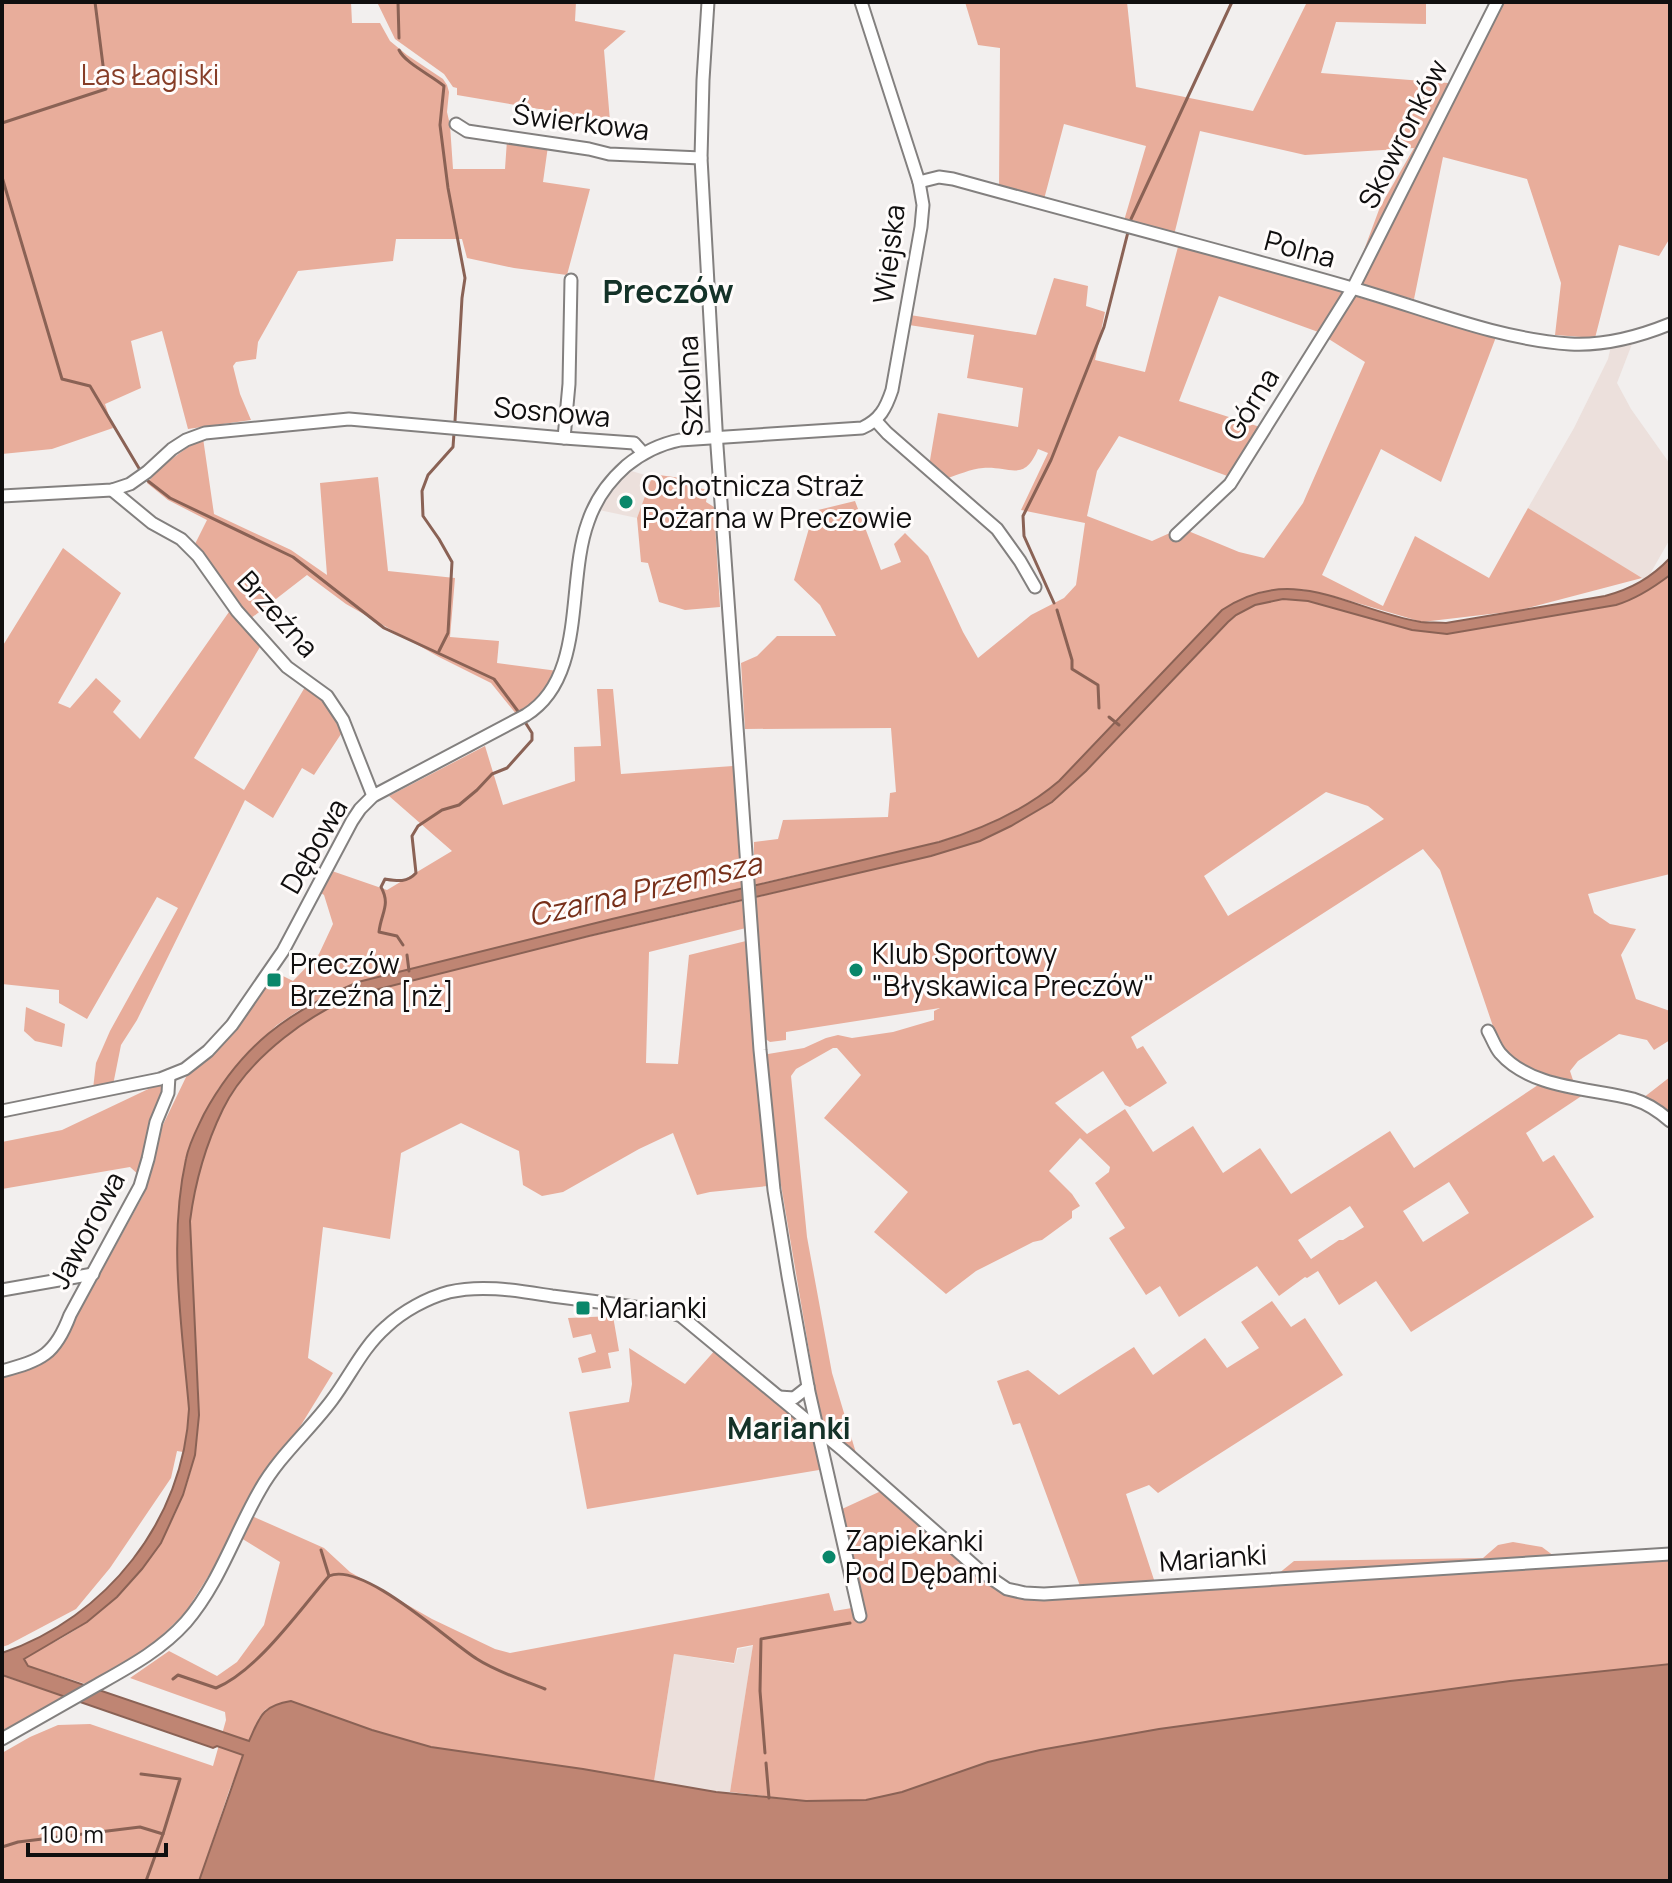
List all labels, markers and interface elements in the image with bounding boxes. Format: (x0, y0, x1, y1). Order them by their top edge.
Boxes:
street label: Skowronków (1348, 53, 1456, 215)
park label: Las Łagiski (81, 55, 219, 93)
street label: Świerkowa (511, 94, 652, 148)
street label: Wiejska (863, 202, 913, 306)
street label: Polna (1261, 220, 1340, 276)
district label: Preczów (602, 269, 734, 313)
street label: Szkolna (667, 335, 711, 437)
street label: Górna (1213, 360, 1287, 447)
street label: Sosnowa (492, 387, 612, 435)
place label: Ochotnicza Straż Pożarna w Preczowie (642, 466, 912, 536)
marker: Ochotnicza Straż Pożarna w Preczowie (617, 493, 635, 511)
street label: Brzeźna (230, 562, 328, 665)
street label: Dębowa (271, 791, 356, 900)
water label: Czarna Przemsza (524, 841, 767, 935)
place label: Klub Sportowy "Błyskawica Preczów" (872, 934, 1154, 1004)
place label: Preczów Brzeźna [nż] (290, 944, 454, 1014)
marker: Klub Sportowy "Błyskawica Preczów" (847, 961, 865, 979)
marker: Preczów Brzeźna [nż] (265, 971, 283, 989)
street label: Jaworowa (39, 1164, 133, 1295)
place label: Marianki (599, 1288, 707, 1326)
marker: Marianki (574, 1299, 592, 1317)
district label: Marianki (727, 1407, 851, 1448)
place label: Zapiekanki Pod Dębami (845, 1521, 998, 1591)
street label: Marianki (1158, 1534, 1268, 1580)
marker: Zapiekanki Pod Dębami (820, 1548, 838, 1566)
scale bar (28, 1807, 166, 1857)
text: 100 m (40, 1817, 104, 1850)

